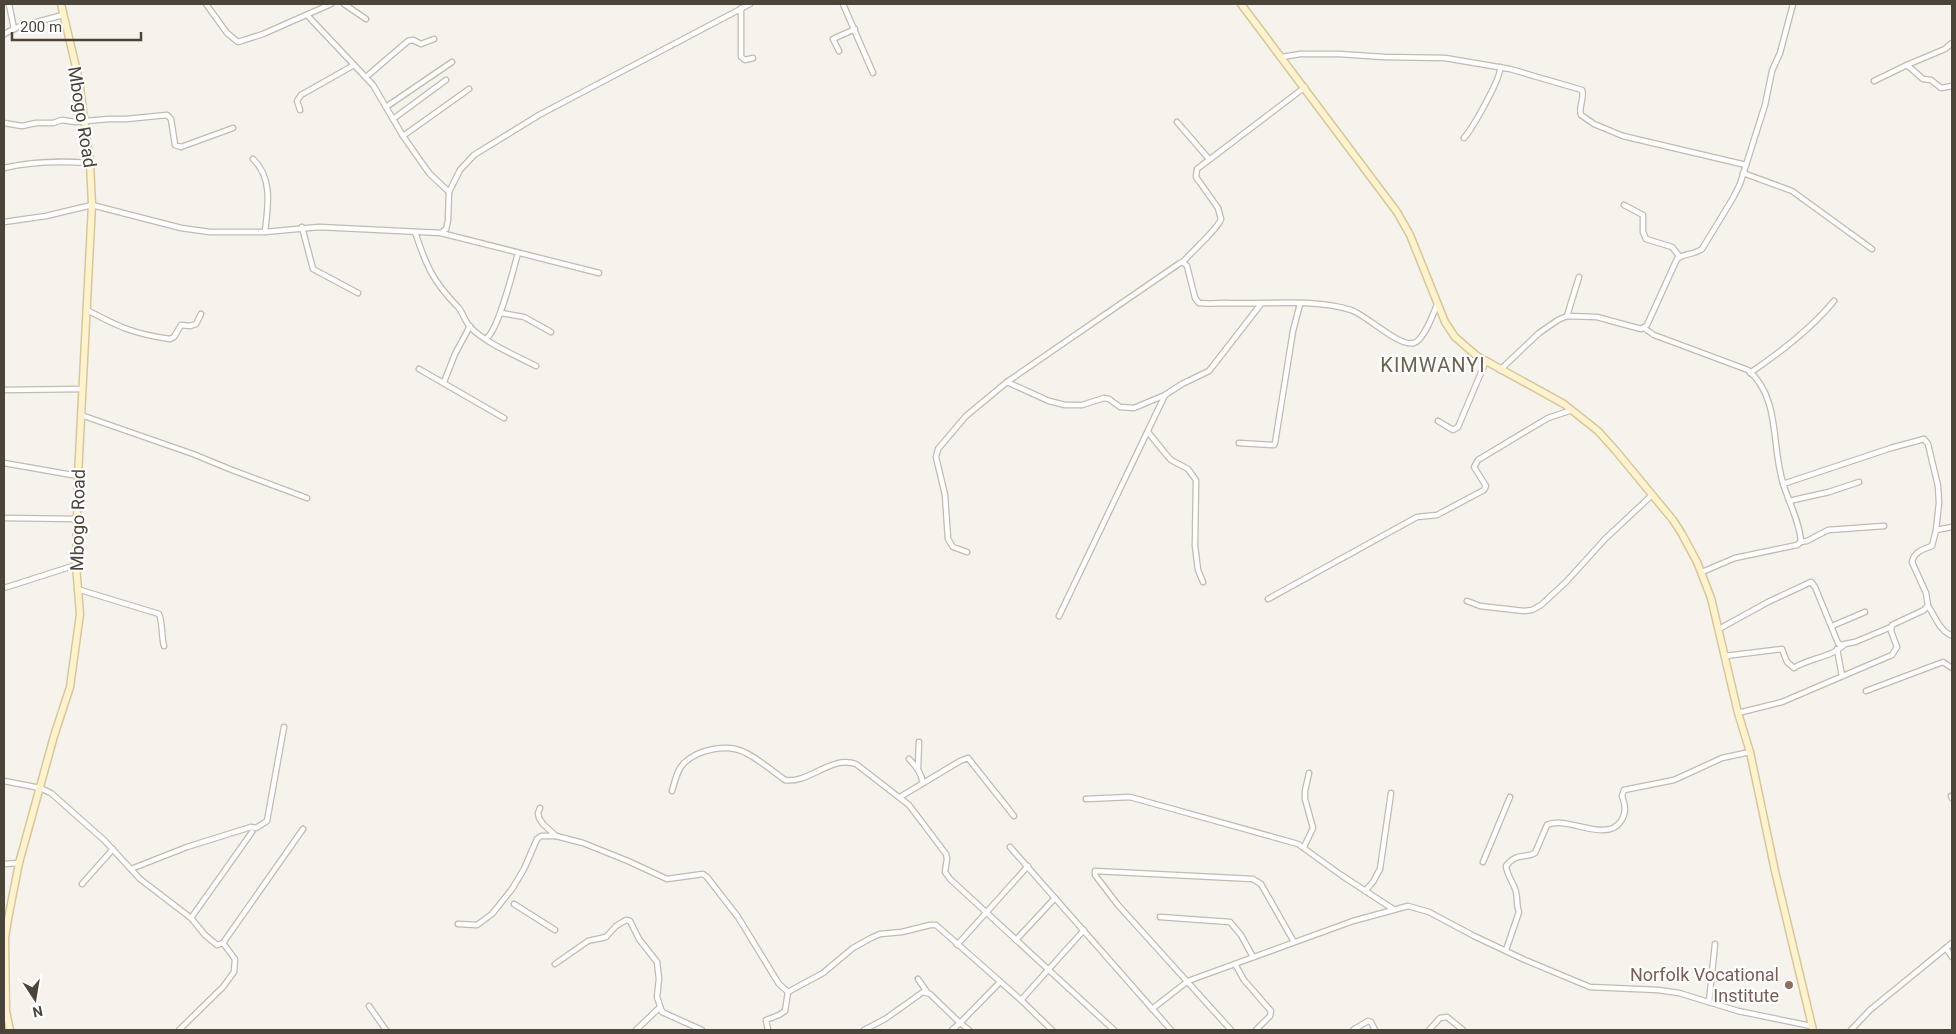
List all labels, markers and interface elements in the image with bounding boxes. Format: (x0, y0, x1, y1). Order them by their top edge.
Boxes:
scale bar (12, 10, 141, 42)
text: 200 m (20, 18, 62, 36)
street label: Mbogo Road (64, 65, 101, 169)
district label: KIMWANYI (1380, 353, 1486, 377)
street label: Mbogo Road (66, 469, 89, 571)
place label: Norfolk Vocational Institute (1630, 964, 1779, 1006)
north arrow (10, 974, 60, 1024)
marker: Norfolk Vocational Institute (1783, 979, 1795, 991)
text: N (31, 1003, 44, 1021)

